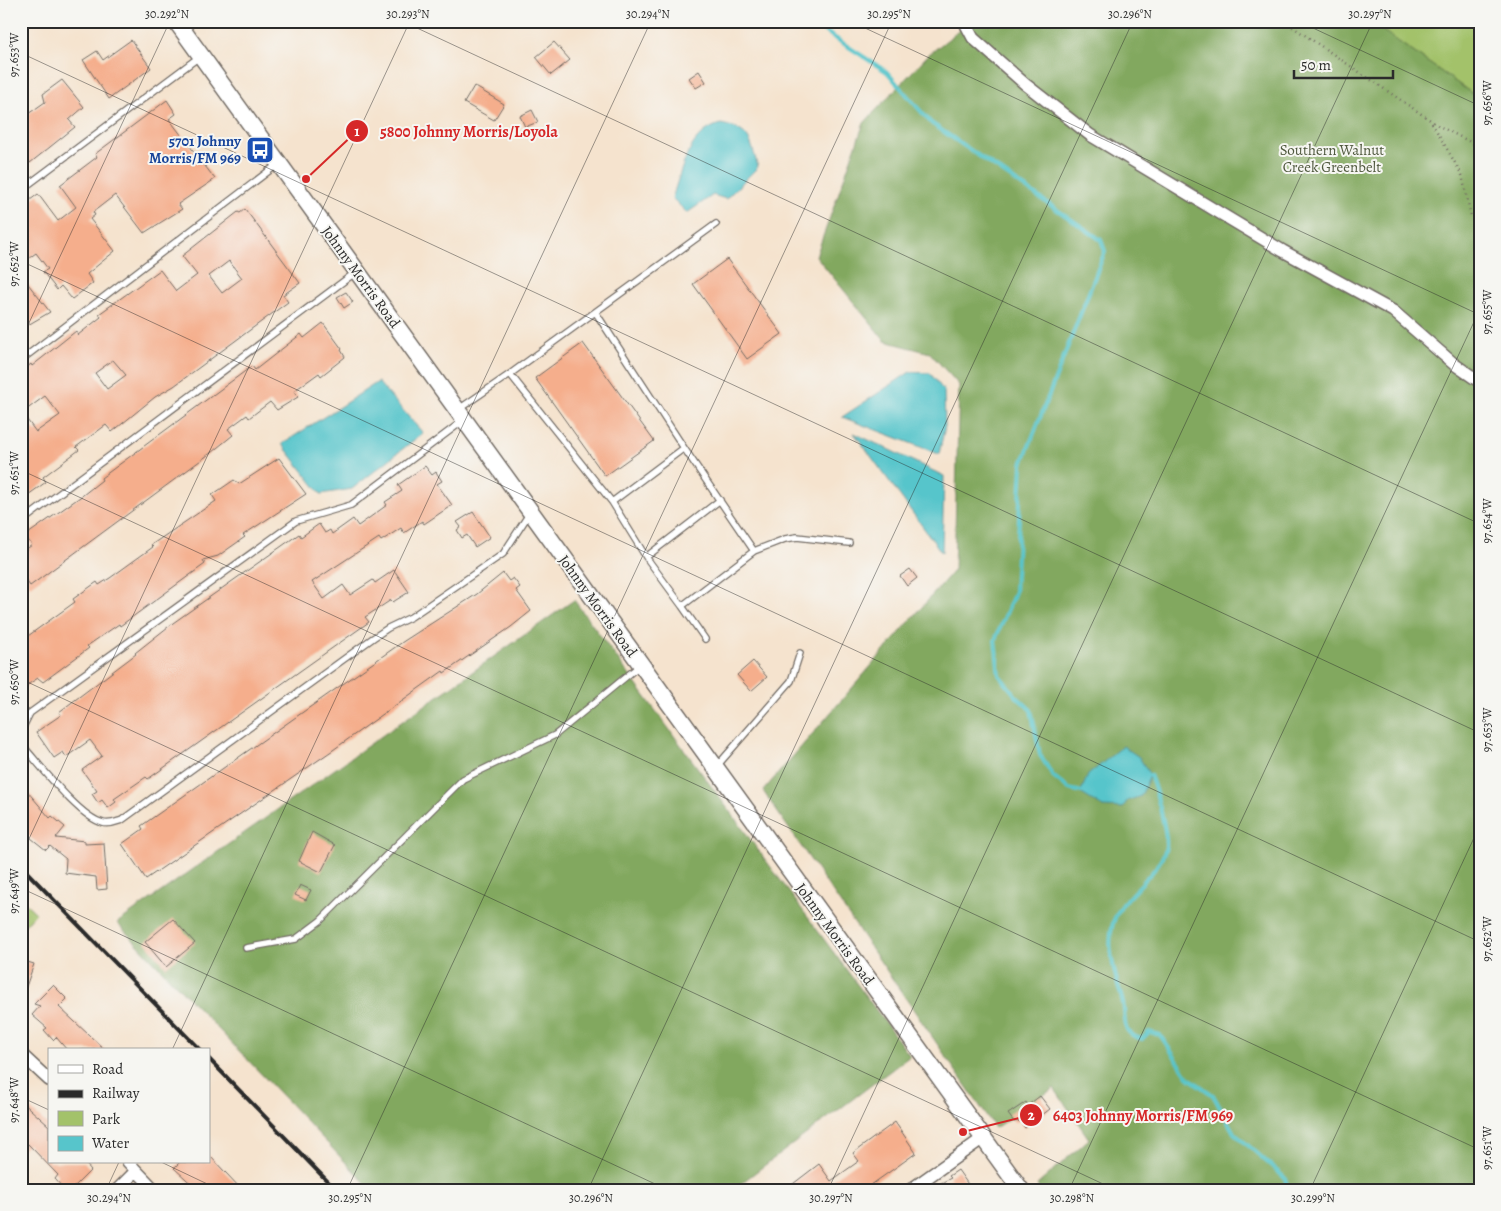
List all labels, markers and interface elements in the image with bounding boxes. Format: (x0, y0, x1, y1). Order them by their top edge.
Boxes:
text: 30.292°N (145, 6, 189, 22)
text: 30.293°N (386, 6, 430, 22)
text: 30.294°N (626, 6, 670, 22)
text: 30.295°N (867, 6, 911, 22)
text: 30.296°N (1108, 6, 1152, 22)
text: 30.297°N (1348, 6, 1392, 22)
text: 97.653°W (6, 32, 22, 77)
scale bar (1294, 48, 1392, 80)
text: 50 m (1301, 55, 1331, 75)
text: 97.656°W (1479, 80, 1495, 126)
callout: 5800 Johnny Morris/Loyola (345, 115, 568, 146)
text: 1 (354, 121, 360, 141)
text: 5800 Johnny Morris/Loyola (380, 121, 558, 143)
place label: 5701 Johnny Morris/FM 969 (149, 131, 242, 168)
bus stop icon: 5701 Johnny Morris/FM 969 (245, 135, 275, 165)
park label: Southern Walnut Creek Greenbelt (1280, 140, 1384, 177)
street label: Johnny Morris Road (317, 222, 405, 333)
text: 97.652°W (6, 240, 22, 287)
text: 97.655°W (1479, 289, 1495, 334)
text: 97.651°W (6, 450, 22, 495)
text: 97.654°W (1479, 498, 1495, 544)
street label: Johnny Morris Road (554, 551, 642, 662)
text: 97.650°W (6, 658, 22, 705)
text: 97.653°W (1479, 707, 1495, 752)
text: 97.649°W (6, 867, 22, 914)
street label: Johnny Morris Road (791, 879, 879, 990)
text: 97.652°W (1479, 915, 1495, 962)
legend (48, 1048, 210, 1164)
text: Road (92, 1059, 124, 1079)
text: 97.648°W (6, 1076, 22, 1123)
text: Railway (92, 1083, 140, 1103)
callout: 6403 Johnny Morris/FM 969 (1018, 1100, 1244, 1131)
text: 2 (1027, 1105, 1035, 1125)
text: 6403 Johnny Morris/FM 969 (1053, 1105, 1233, 1127)
text: Park (92, 1109, 121, 1129)
text: 97.651°W (1479, 1125, 1495, 1170)
text: Water (91, 1133, 129, 1153)
text: 30.294°N (87, 1190, 131, 1206)
text: 30.295°N (328, 1190, 372, 1206)
text: 30.296°N (569, 1190, 613, 1206)
text: 30.297°N (809, 1190, 853, 1206)
text: 30.298°N (1050, 1190, 1095, 1206)
text: 30.299°N (1291, 1190, 1335, 1206)

